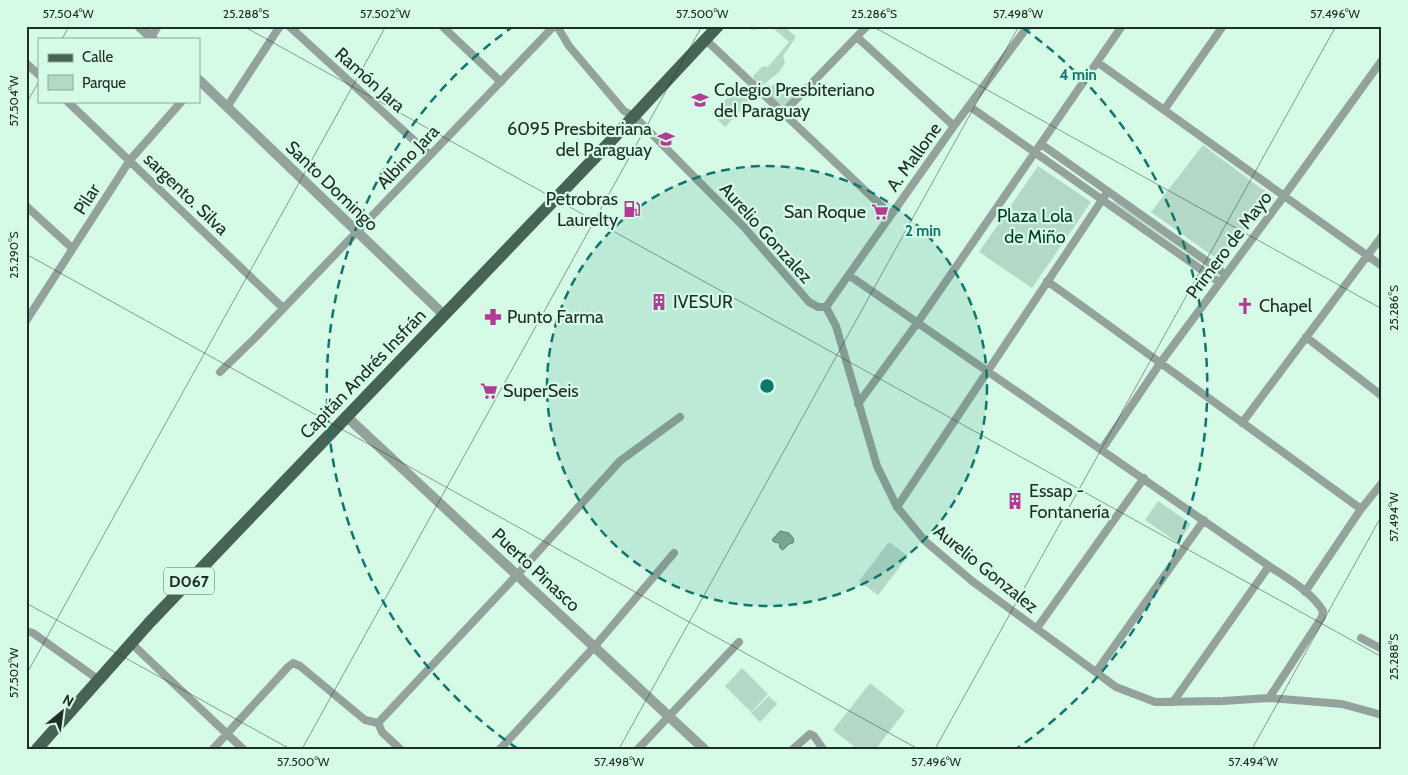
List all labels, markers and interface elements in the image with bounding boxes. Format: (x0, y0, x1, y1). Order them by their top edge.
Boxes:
text: 57.504°W (42, 6, 94, 21)
text: 25.288°S (223, 6, 269, 21)
text: 57.502°W (360, 6, 411, 21)
text: 57.500°W (676, 6, 729, 21)
text: 25.286°S (851, 6, 897, 21)
text: 57.498°W (993, 6, 1044, 21)
text: 57.496°W (1310, 6, 1361, 21)
legend (38, 38, 200, 102)
street label: Ramón Jara (331, 43, 410, 117)
text: Calle (82, 48, 113, 66)
text: 4 min (1059, 66, 1097, 84)
text: Parque (82, 74, 126, 92)
text: 57.504°W (6, 75, 21, 127)
place label: Colegio Presbiteriano del Paraguay (714, 79, 875, 122)
school or university icon: Colegio Presbiteriano del Paraguay (690, 90, 710, 110)
place label: 6095 Presbiteriana del Paraguay (507, 118, 652, 161)
street label: A. Mallone (882, 118, 946, 196)
street label: Albino Jara (372, 120, 444, 194)
school or university icon: 6095 Presbiteriana del Paraguay (656, 129, 676, 149)
street label: Santo Domingo (281, 136, 383, 236)
street label: sargento. Silva (139, 148, 233, 240)
street label: Aurelio Gonzalez (715, 178, 817, 288)
street label: Pilar (69, 179, 105, 219)
street label: Primero de Mayo (1181, 187, 1277, 303)
place label: Petrobras Laurelty (546, 188, 618, 231)
fuel station icon: Petrobras Laurelty (622, 199, 642, 219)
place label: San Roque (784, 201, 866, 223)
supermarket icon: San Roque (870, 202, 890, 222)
park label: Plaza Lola de Miño (997, 205, 1073, 248)
text: 2 min (905, 222, 941, 240)
text: 25.290°S (6, 231, 21, 279)
text: 25.286°S (1386, 285, 1401, 331)
place label: IVESUR (673, 291, 733, 313)
building icon: IVESUR (649, 292, 669, 312)
place label: Chapel (1259, 295, 1313, 317)
church icon: Chapel (1235, 296, 1255, 316)
street label: Capitán Andrés Insfrán (295, 305, 431, 443)
place label: Punto Farma (507, 306, 604, 328)
pharmacy icon: Punto Farma (483, 307, 503, 327)
centre of rings (758, 377, 776, 395)
place label: SuperSeis (503, 380, 579, 402)
supermarket icon: SuperSeis (479, 381, 499, 401)
place label: Essap - Fontanería (1029, 480, 1110, 523)
building icon: Essap - Fontanería (1005, 491, 1025, 511)
text: 57.494°W (1386, 491, 1401, 542)
street label: Aurelio Gonzalez (929, 520, 1043, 618)
street label: Puerto Pinasco (487, 524, 585, 616)
road number: D067 (164, 568, 214, 594)
text: 25.288°S (1386, 634, 1401, 680)
text: 57.502°W (6, 647, 21, 698)
north arrow (38, 688, 88, 738)
text: N (60, 690, 77, 711)
text: 57.500°W (277, 754, 330, 769)
text: 57.498°W (594, 754, 645, 769)
text: 57.496°W (911, 754, 962, 769)
text: 57.494°W (1228, 754, 1279, 769)

